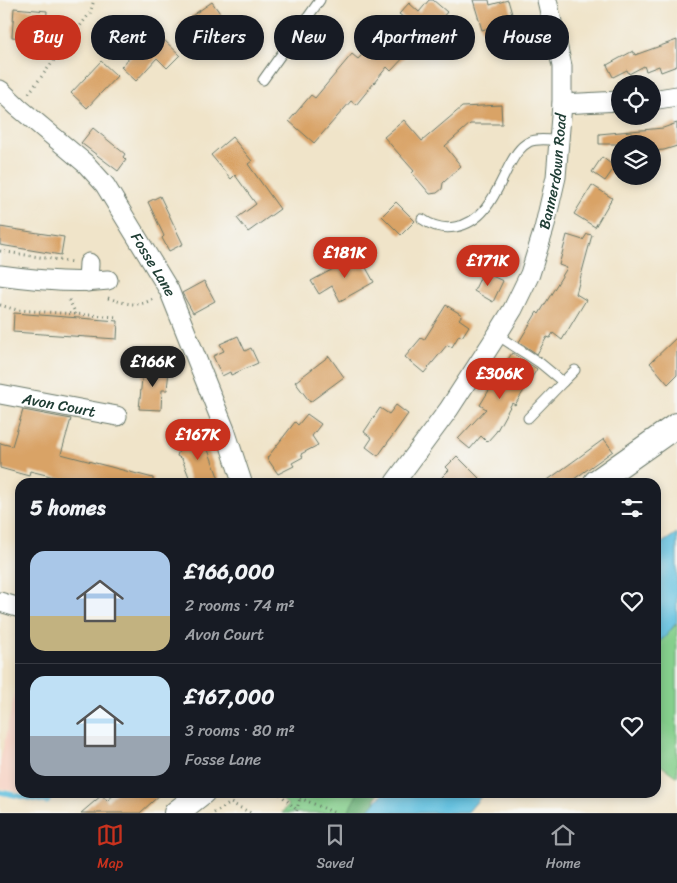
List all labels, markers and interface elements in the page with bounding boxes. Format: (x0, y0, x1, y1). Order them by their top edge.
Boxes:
chip: Buy (15, 15, 81, 60)
chip: Rent (91, 15, 165, 60)
chip: Filters (175, 15, 264, 60)
chip: New (274, 15, 344, 60)
chip: Apartment (354, 15, 475, 60)
chip: House (485, 15, 569, 60)
map controls (611, 75, 661, 185)
button: locate (611, 75, 661, 125)
street label: Bannerdown Road (531, 111, 574, 232)
button: layers (611, 135, 661, 185)
street label: Fosse Lane (124, 227, 183, 301)
pin: £181K (310, 236, 380, 279)
text: £181K (324, 238, 366, 267)
pin: £171K (453, 244, 523, 287)
text: £171K (467, 246, 509, 275)
pin: £166K (118, 346, 188, 388)
text: £166K (131, 347, 175, 376)
pin: £306K (465, 358, 535, 400)
text: £306K (477, 359, 523, 388)
street label: Avon Court (19, 385, 98, 425)
pin: £167K (163, 418, 233, 461)
text: £167K (176, 420, 220, 449)
text: 5 homes (30, 489, 106, 527)
icon: filters (618, 494, 646, 522)
text: £166,000 (185, 553, 274, 591)
icon: home (70, 571, 130, 631)
icon: heart (618, 587, 646, 615)
text: 2 rooms · 74 m² (185, 591, 295, 620)
text: Avon Court (185, 620, 264, 649)
text: £167,000 (185, 678, 275, 716)
icon: home (70, 696, 130, 756)
icon: heart (618, 712, 646, 740)
text: 3 rooms · 80 m² (185, 716, 295, 745)
text: Fosse Lane (185, 745, 261, 774)
tab: Map (96, 821, 124, 876)
tab: Saved (317, 821, 353, 876)
tab: Home (546, 821, 581, 876)

